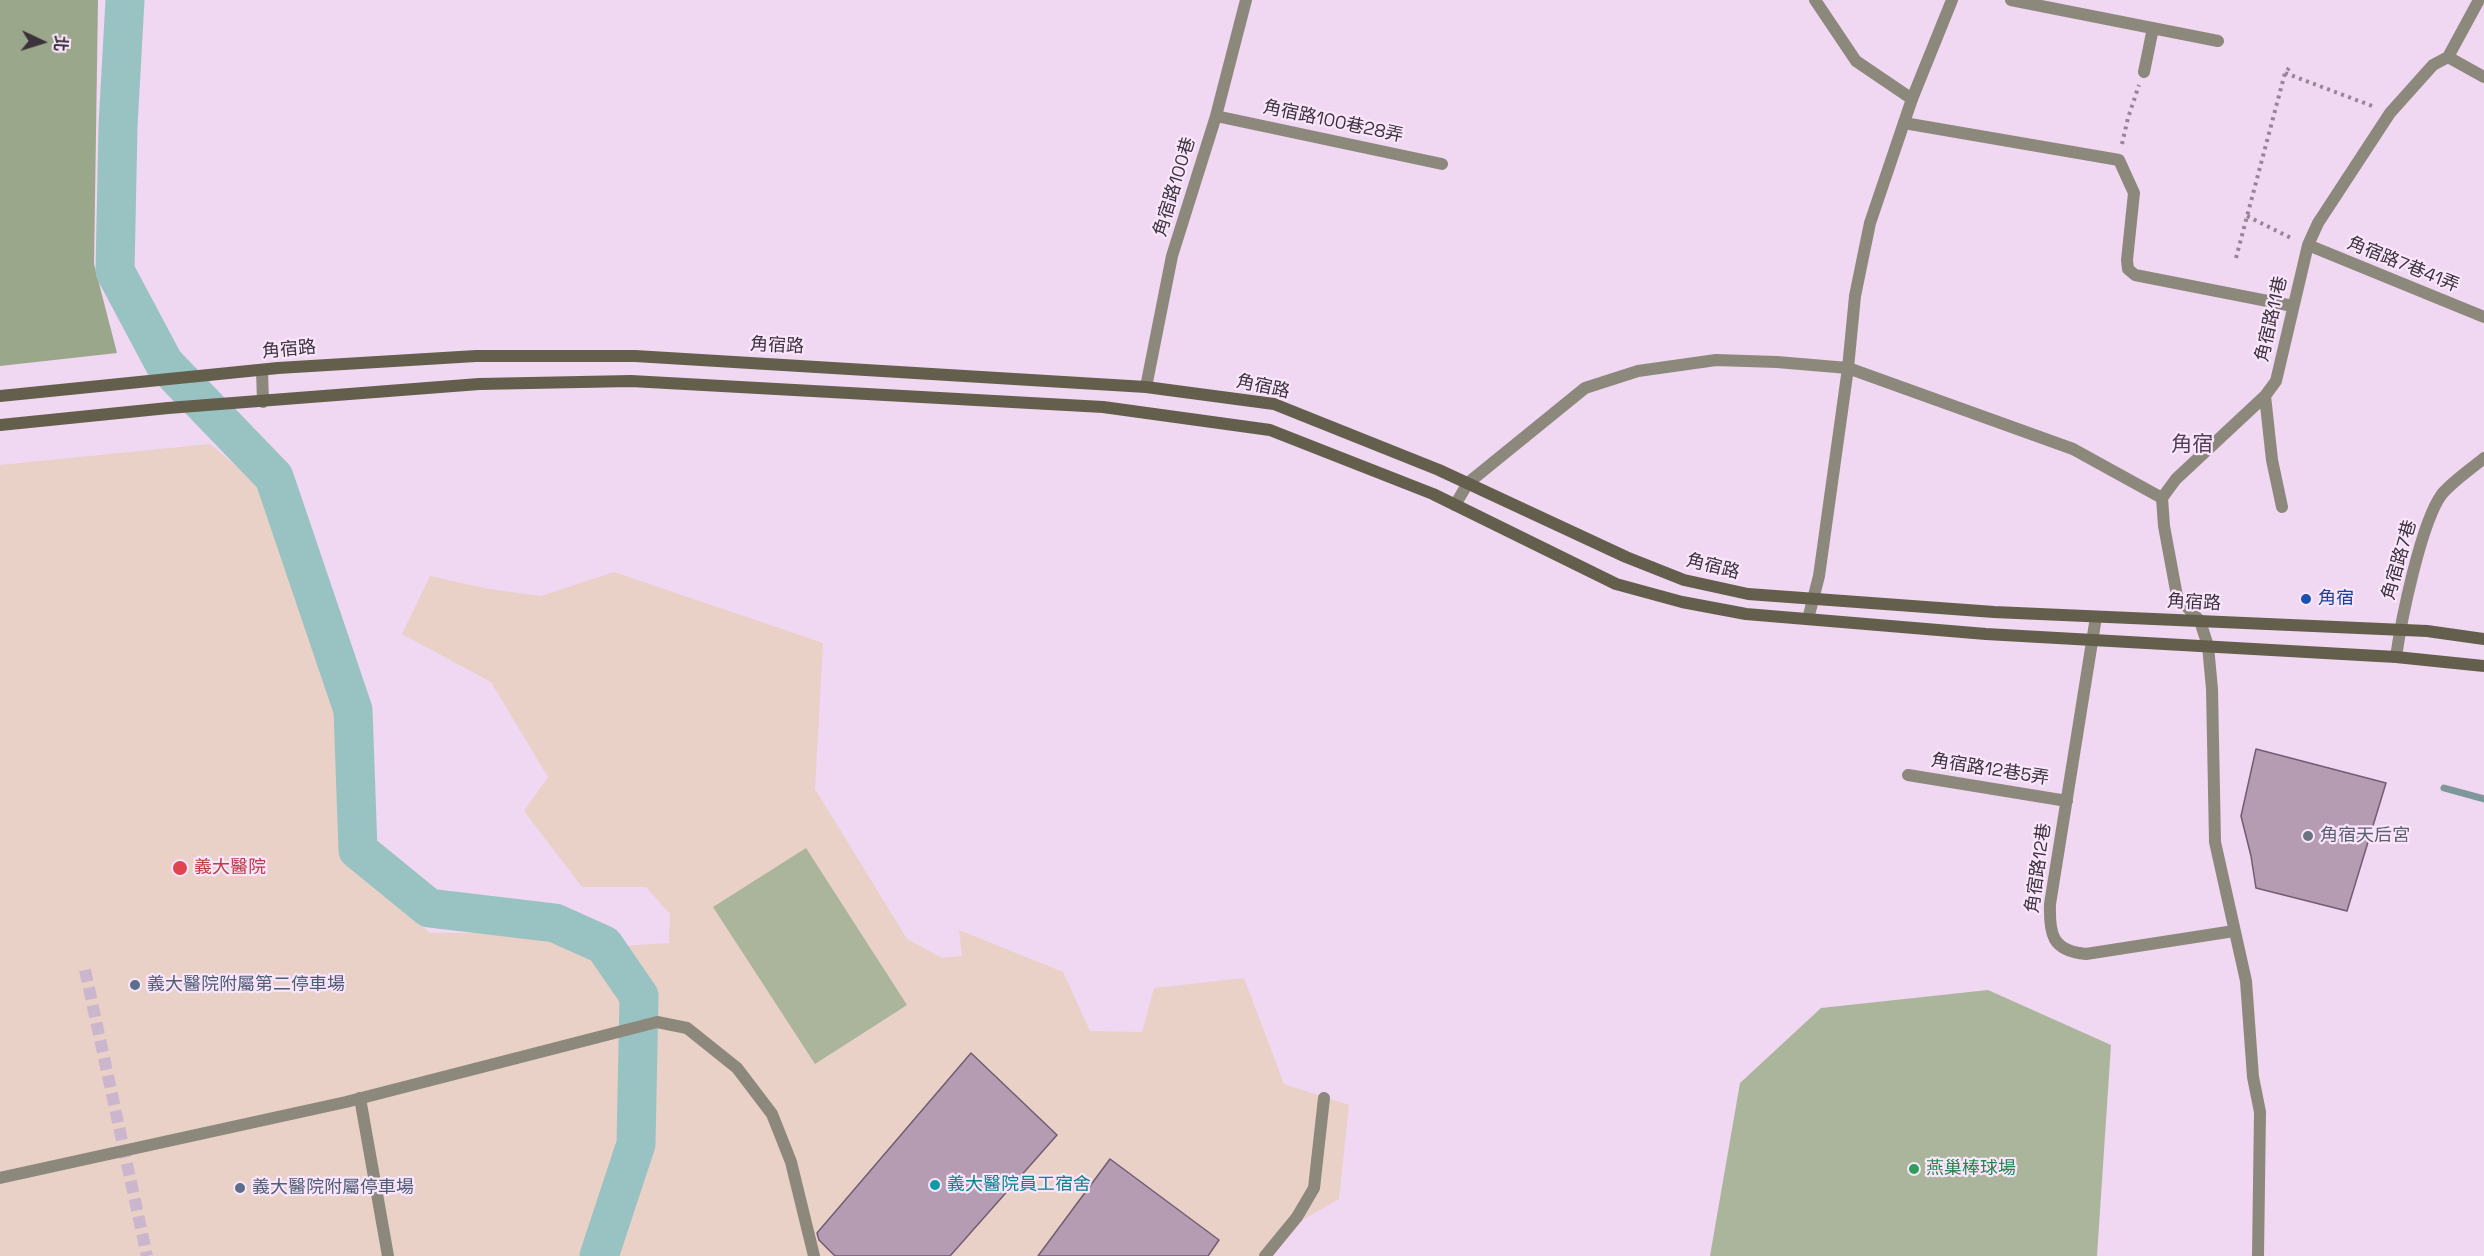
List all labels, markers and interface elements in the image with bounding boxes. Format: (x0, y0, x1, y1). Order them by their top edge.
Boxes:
north arrow (12, 12, 72, 72)
text: 北 (49, 35, 71, 52)
street label: 角宿路100巷28弄 (1261, 97, 1405, 147)
street label: 角宿路100巷 (1150, 135, 1200, 239)
street label: 角宿路7巷41弄 (2344, 233, 2462, 297)
street label: 角宿路11巷 (2252, 274, 2292, 364)
street label: 角宿路 (749, 334, 805, 358)
street label: 角宿路 (261, 337, 317, 363)
street label: 角宿路 (1234, 371, 1292, 403)
district label: 角宿 (2171, 432, 2213, 458)
street label: 角宿路7巷 (2378, 518, 2422, 602)
street label: 角宿路 (1684, 550, 1742, 584)
place label: 角宿 (2318, 588, 2354, 610)
street label: 角宿路 (2166, 591, 2222, 615)
marker: 角宿 (2299, 592, 2313, 606)
street label: 角宿路12巷5弄 (1929, 750, 2051, 790)
street label: 角宿路12巷 (2022, 822, 2056, 914)
place label: 角宿天后宮 (2320, 825, 2410, 847)
marker: 角宿天后宮 (2301, 829, 2315, 843)
place label: 義大醫院 (194, 857, 266, 879)
marker: 義大醫院 (171, 859, 189, 877)
place label: 義大醫院附屬第二停車場 (147, 974, 345, 996)
marker: 義大醫院附屬第二停車場 (128, 978, 142, 992)
place label: 燕巢棒球場 (1926, 1158, 2016, 1180)
marker: 燕巢棒球場 (1907, 1162, 1921, 1176)
place label: 義大醫院員工宿舍 (947, 1174, 1091, 1196)
place label: 義大醫院附屬停車場 (252, 1177, 414, 1199)
marker: 義大醫院員工宿舍 (928, 1178, 942, 1192)
marker: 義大醫院附屬停車場 (233, 1181, 247, 1195)

